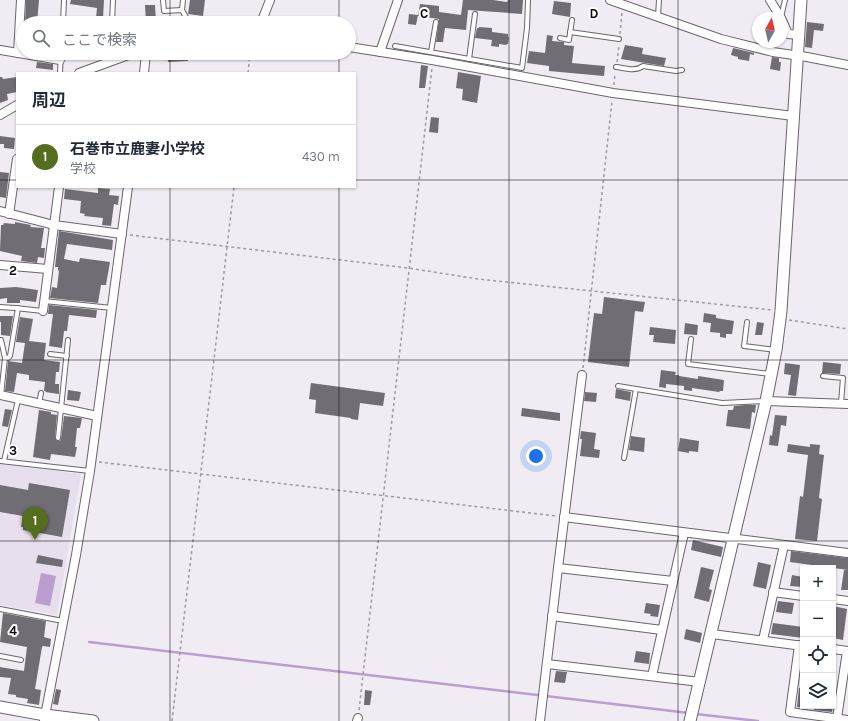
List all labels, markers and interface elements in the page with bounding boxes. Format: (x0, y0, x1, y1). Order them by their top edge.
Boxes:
text: C (420, 6, 428, 21)
text: D (590, 6, 599, 21)
north arrow (752, 12, 788, 48)
search box (16, 16, 356, 60)
icon: search (30, 27, 52, 49)
text: ここで検索 (62, 31, 137, 49)
text: 周辺 (32, 90, 66, 110)
text: 石巻市立鹿妻小学校 (70, 140, 205, 158)
text: 1 (43, 149, 47, 164)
text: 430 m (302, 149, 340, 164)
text: 学校 (70, 161, 96, 176)
text: 2 (9, 263, 17, 278)
text: 3 (9, 443, 17, 458)
your location (526, 446, 546, 466)
pin: 1 (22, 507, 48, 540)
map controls (800, 565, 836, 709)
button: + (800, 565, 836, 601)
button: − (800, 601, 836, 637)
text: 4 (9, 623, 17, 638)
button: locate (800, 637, 836, 673)
button: layers (800, 673, 836, 709)

